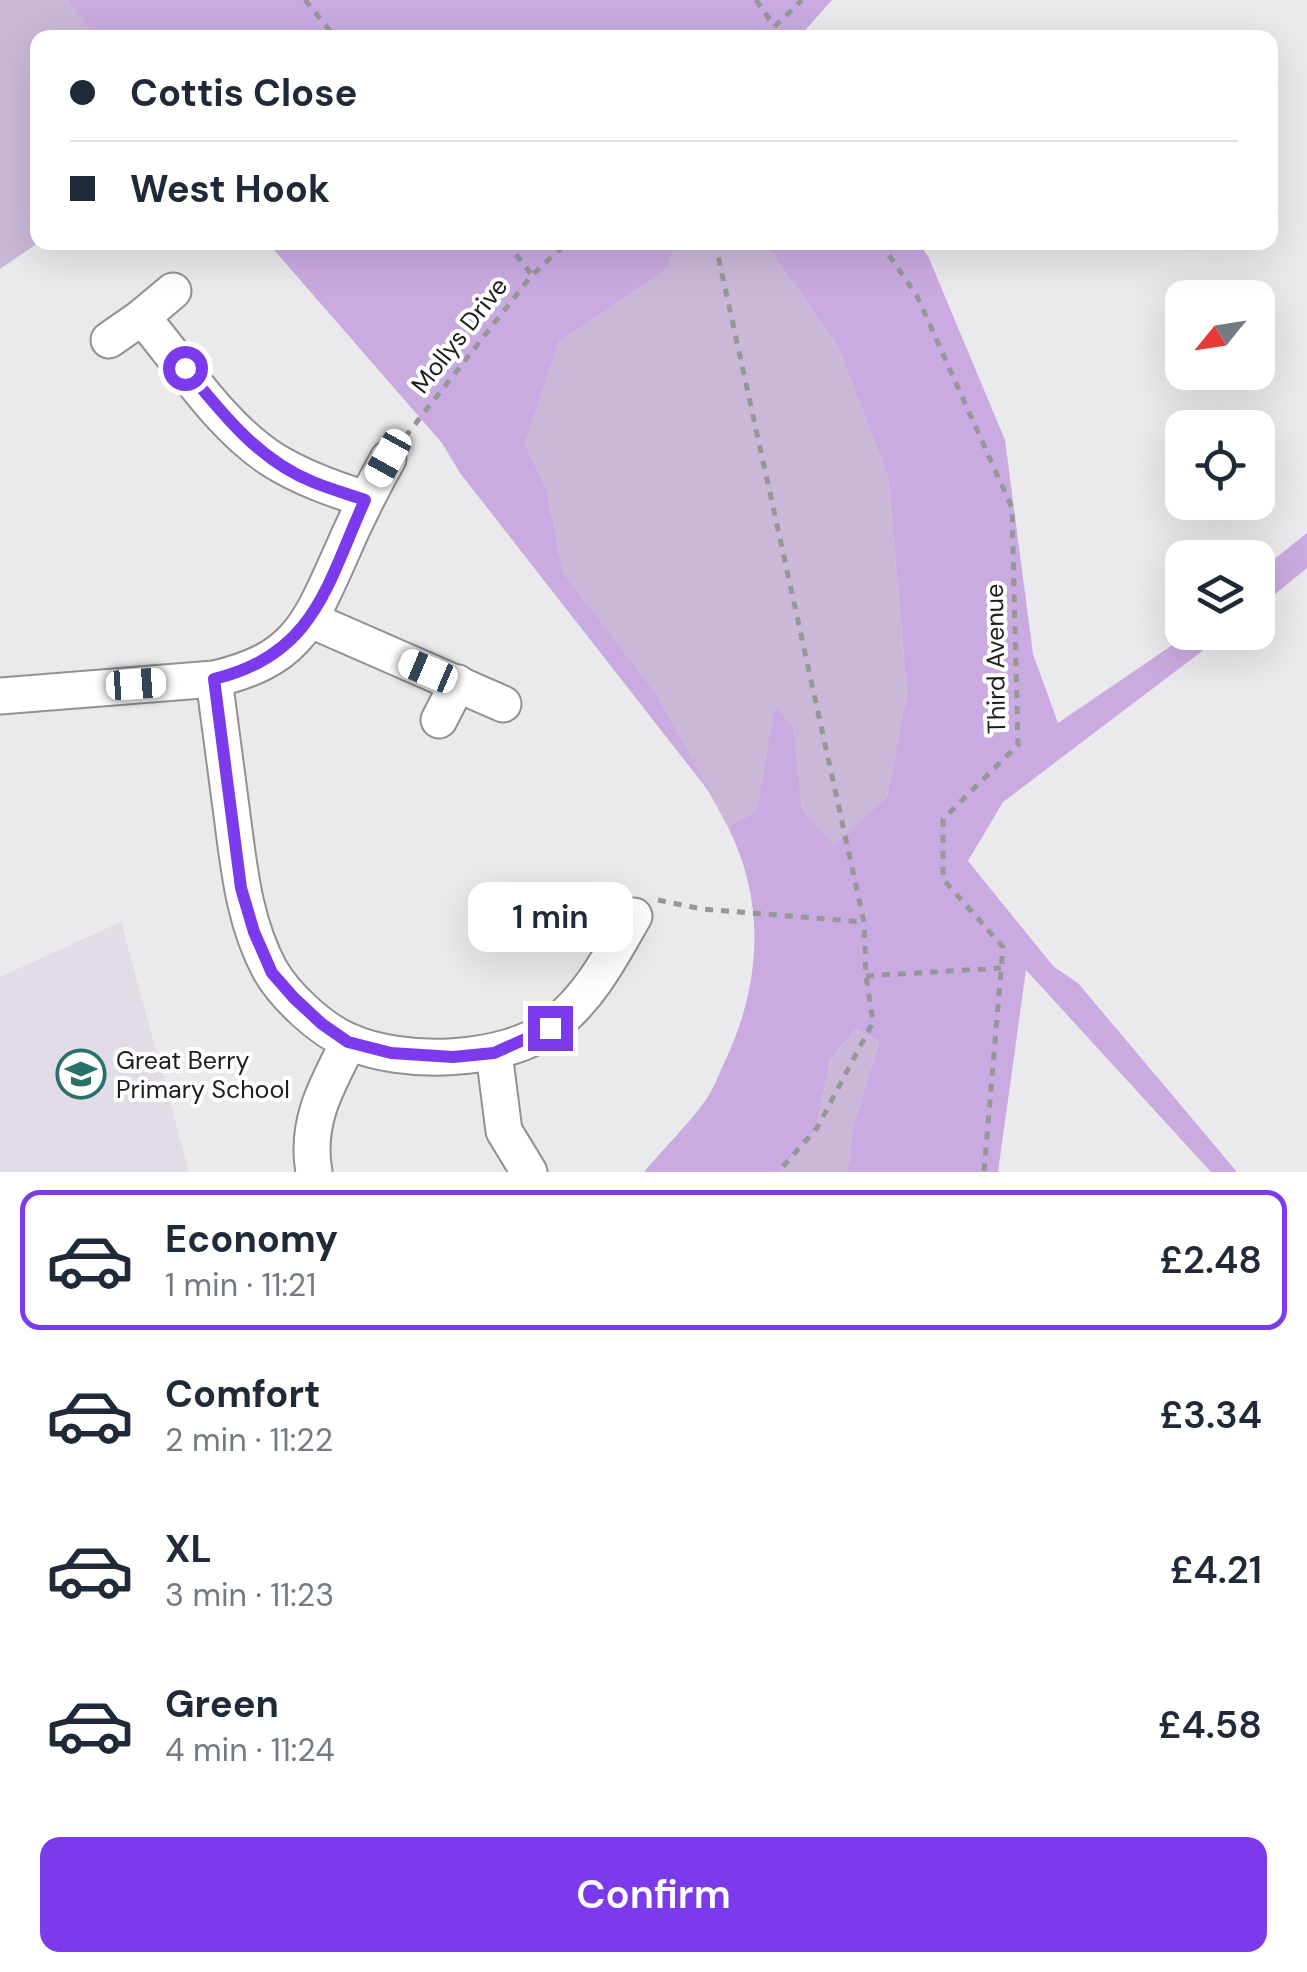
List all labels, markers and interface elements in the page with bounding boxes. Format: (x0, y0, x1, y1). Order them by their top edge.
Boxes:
text: Cottis Close (130, 68, 357, 118)
text: West Hook (130, 164, 330, 214)
street label: Mollys Drive (404, 271, 515, 400)
north arrow (1165, 280, 1275, 390)
map controls (1165, 280, 1275, 650)
route start (163, 346, 208, 391)
button: locate (1165, 410, 1275, 520)
car (360, 424, 416, 492)
button: layers (1165, 540, 1275, 650)
street label: Third Avenue (978, 583, 1013, 734)
car (395, 645, 461, 697)
car (105, 667, 167, 701)
callout: 1 min (468, 883, 632, 953)
text: 1 min (512, 896, 589, 938)
route end (528, 1006, 573, 1051)
place label: Great Berry Primary School (116, 1044, 290, 1106)
school or university icon: Great Berry Primary School (55, 1048, 107, 1100)
text: Economy (165, 1214, 338, 1264)
icon: car (45, 1215, 135, 1305)
text: £2.48 (1160, 1235, 1262, 1285)
text: 1 min · 11:21 (165, 1264, 316, 1306)
text: Comfort (165, 1369, 321, 1419)
icon: car (45, 1370, 135, 1460)
text: £3.34 (1160, 1390, 1262, 1440)
text: 2 min · 11:22 (165, 1419, 333, 1461)
text: XL (165, 1524, 212, 1574)
icon: car (45, 1525, 135, 1615)
text: £4.21 (1170, 1545, 1262, 1595)
text: 3 min · 11:23 (165, 1574, 334, 1616)
text: Green (165, 1679, 279, 1729)
icon: car (45, 1680, 135, 1770)
text: £4.58 (1158, 1700, 1262, 1750)
text: 4 min · 11:24 (165, 1729, 335, 1771)
button: Confirm (40, 1837, 1267, 1952)

